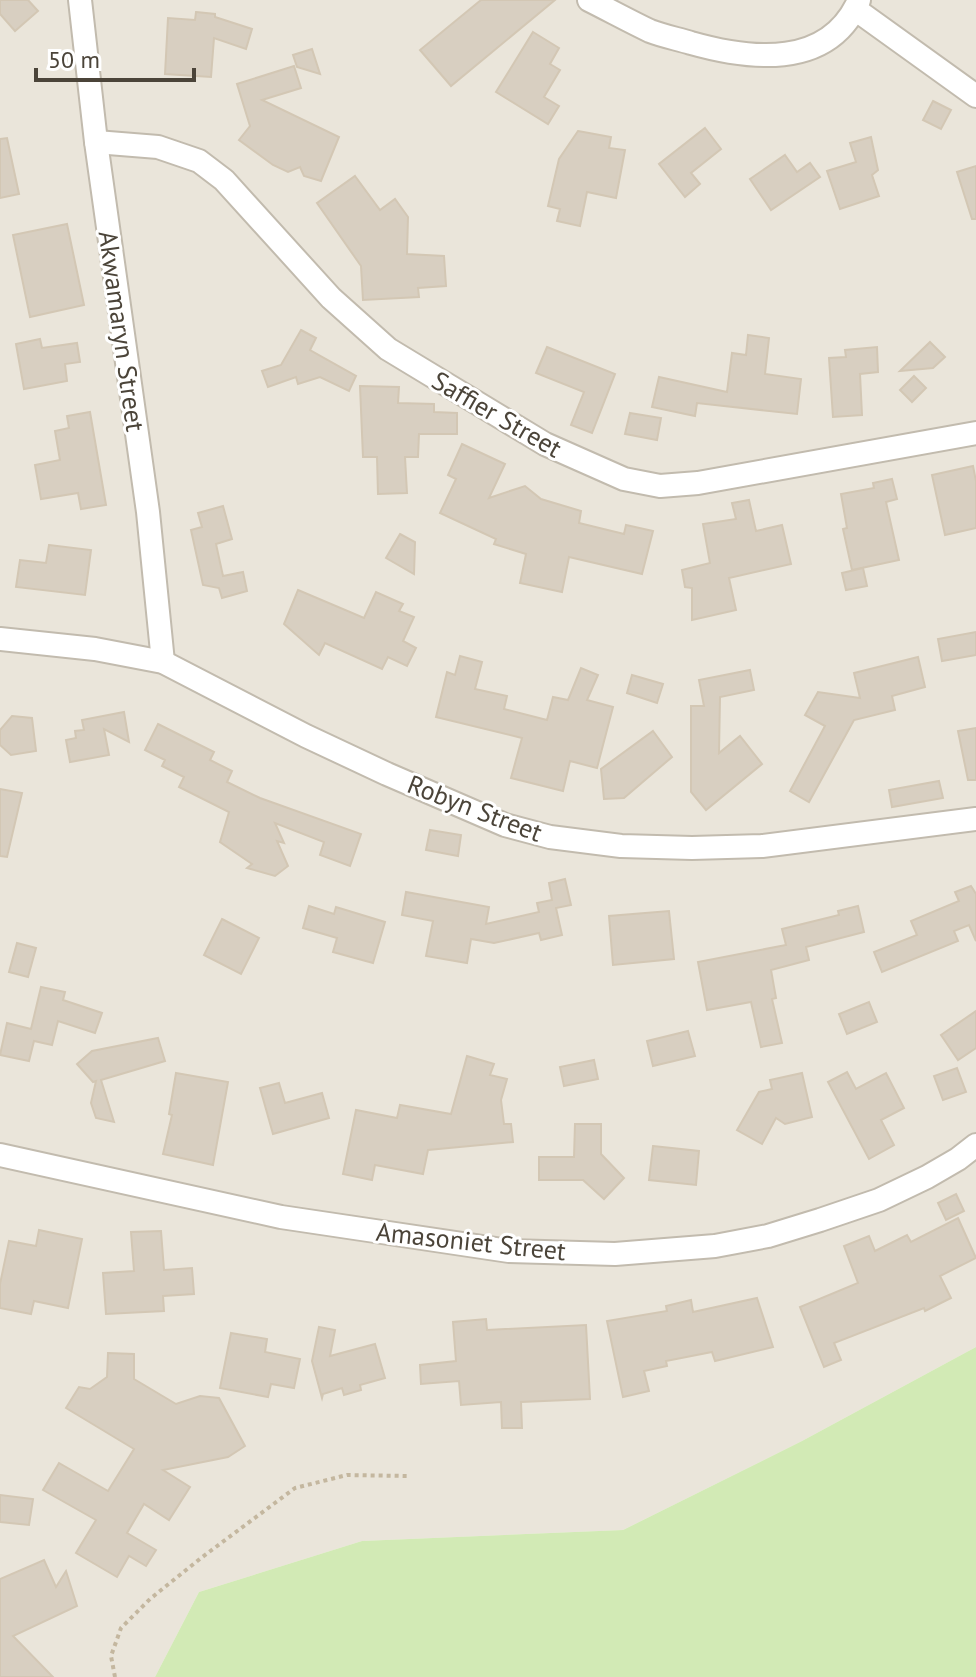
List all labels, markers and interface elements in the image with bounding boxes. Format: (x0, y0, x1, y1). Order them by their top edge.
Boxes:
scale bar (36, 32, 194, 82)
text: 50 m (48, 44, 100, 75)
street label: Akwamaryn Street (92, 229, 152, 434)
street label: Saffier Street (426, 364, 568, 464)
street label: Robyn Street (403, 767, 547, 849)
street label: Amasoniet Street (374, 1215, 568, 1267)

